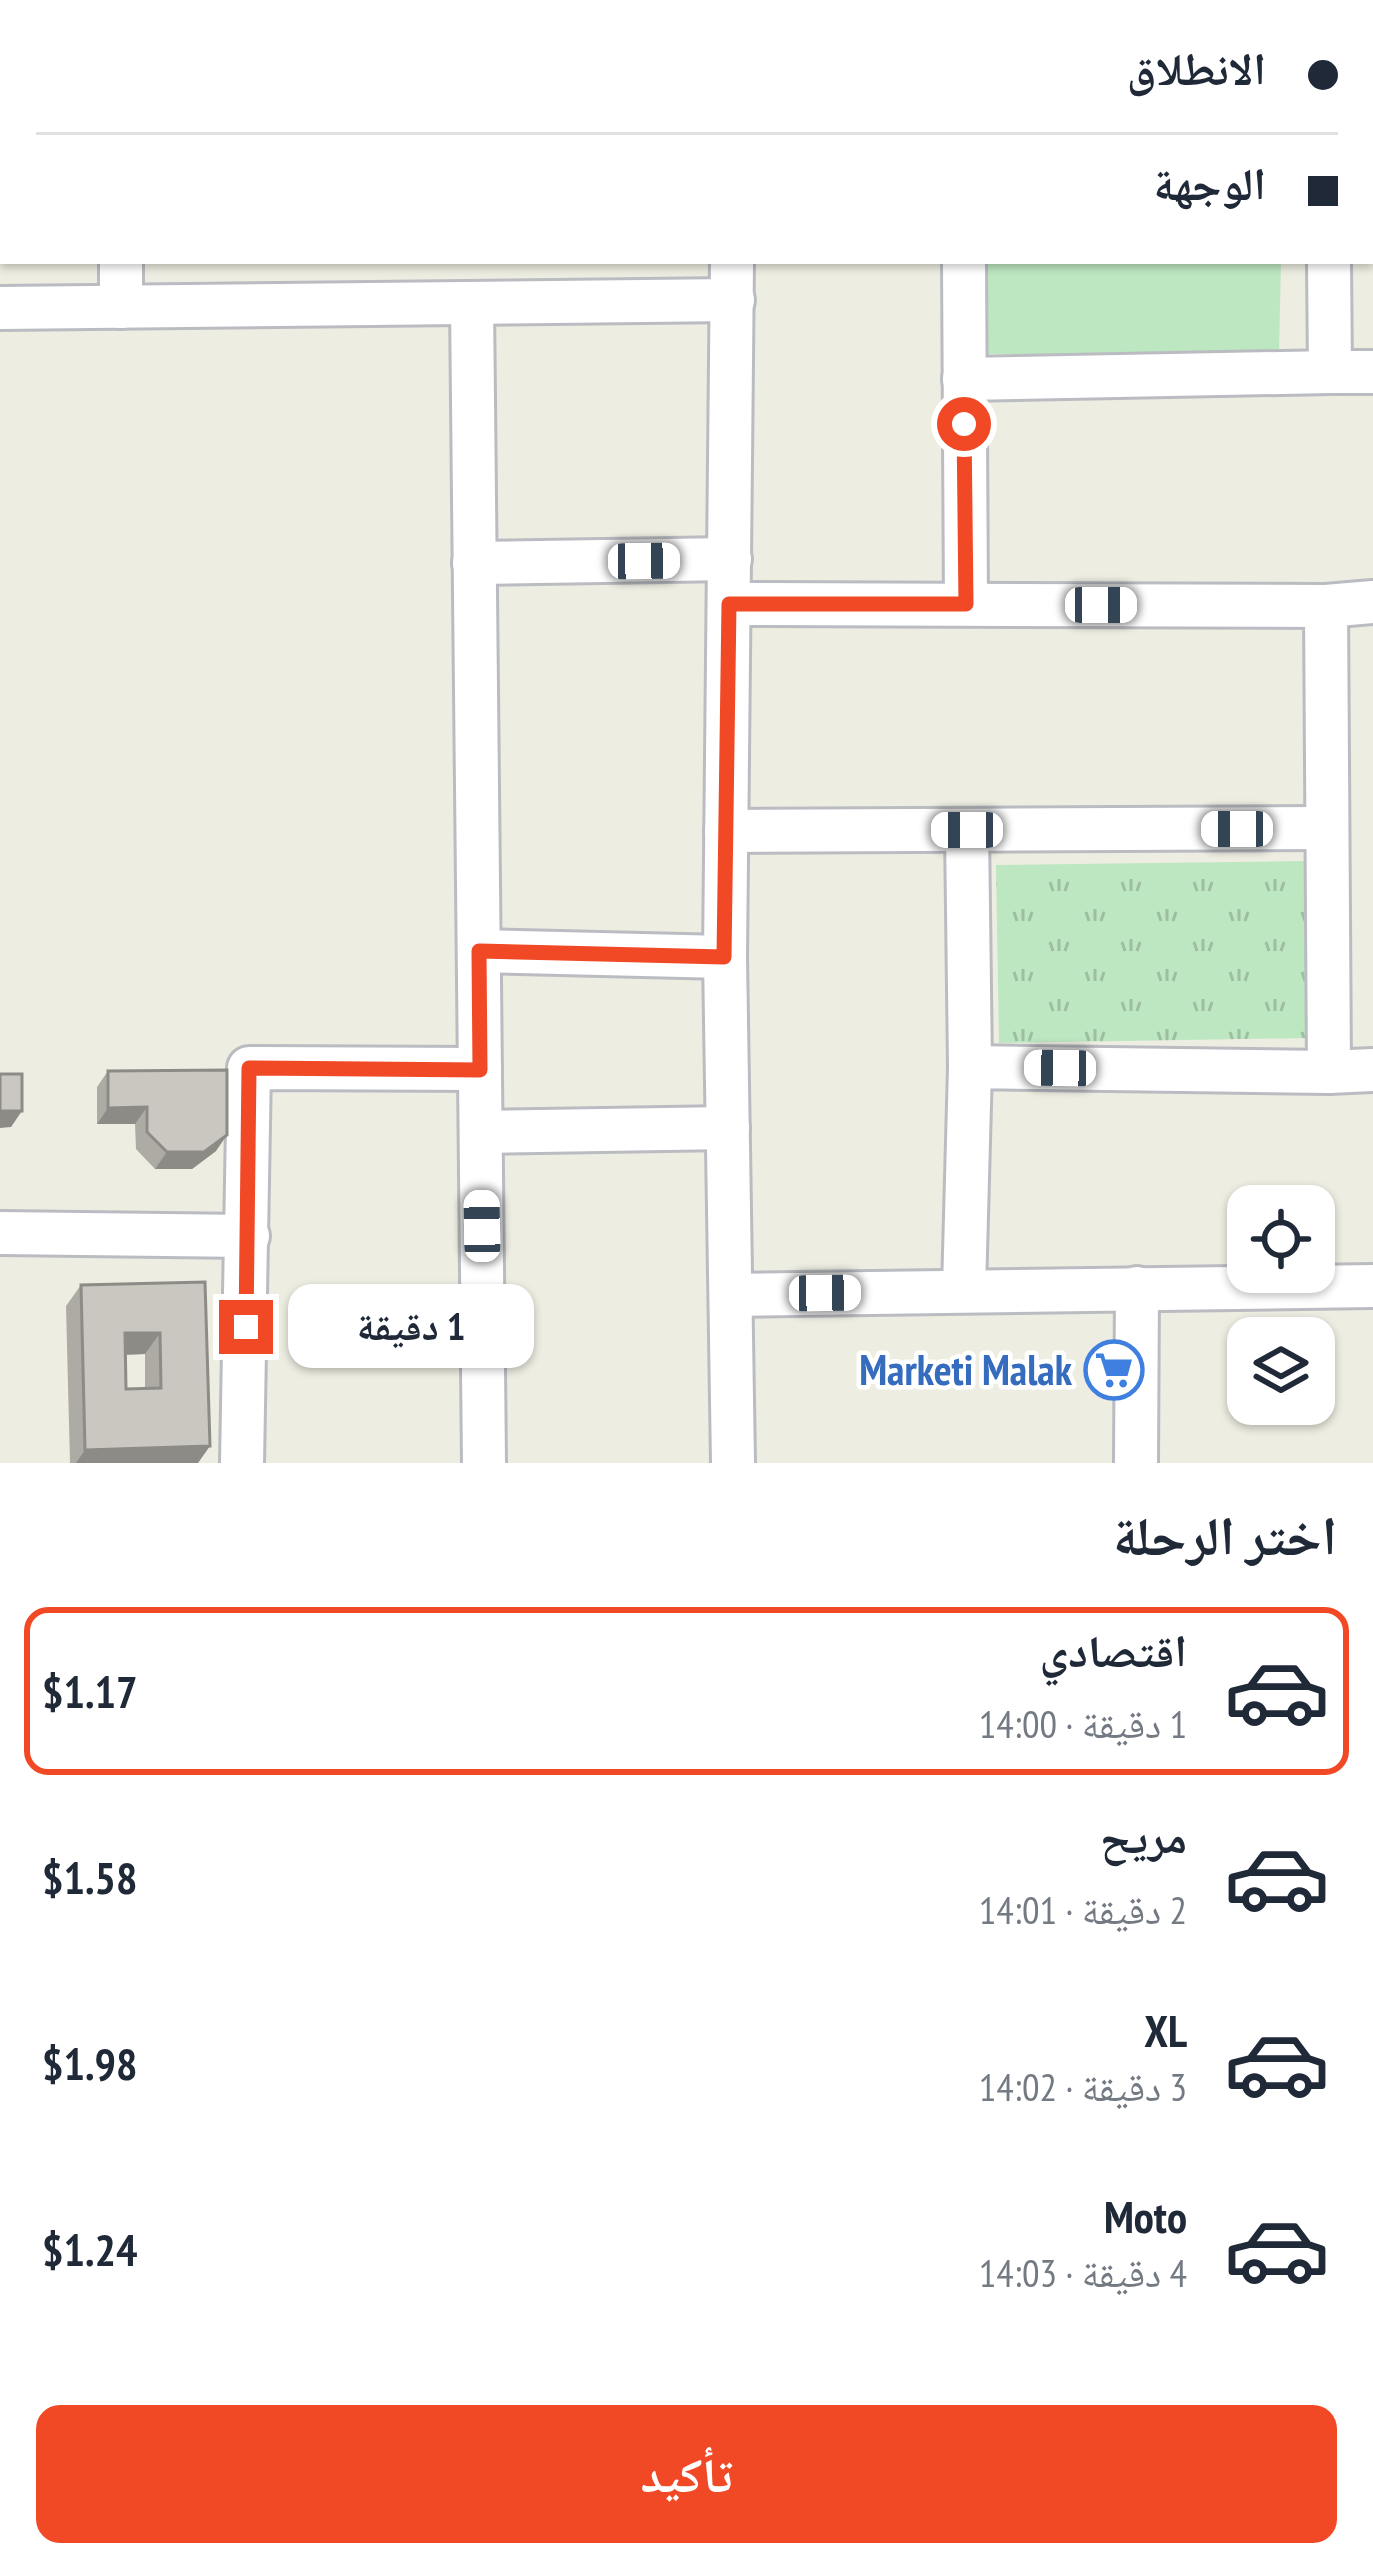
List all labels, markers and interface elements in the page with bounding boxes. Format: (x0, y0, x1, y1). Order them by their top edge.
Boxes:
text: الانطلاق (1127, 39, 1266, 97)
text: الوجهة (1153, 154, 1266, 212)
route start (937, 397, 991, 451)
car (608, 542, 680, 580)
car (1065, 587, 1137, 623)
car (1201, 811, 1273, 847)
car (931, 812, 1003, 848)
car (1024, 1049, 1096, 1087)
map controls (1227, 1185, 1335, 1425)
button: locate (1227, 1185, 1335, 1293)
car (463, 1190, 501, 1262)
car (789, 1274, 861, 1312)
callout: 1 دقيقة (288, 1285, 534, 1369)
route end (219, 1300, 273, 1354)
text: 1 دقيقة (357, 1300, 465, 1351)
button: layers (1227, 1317, 1335, 1425)
supermarket icon: Marketi Malak (1083, 1339, 1145, 1401)
place label: Marketi Malak (859, 1342, 1073, 1397)
text: اختر الرحلة (1113, 1500, 1337, 1570)
text: اقتصادي (1040, 1621, 1187, 1679)
icon: car (1223, 1637, 1331, 1745)
text: $1.17 (42, 1662, 138, 1720)
text: 1 دقيقة · 14:00 (979, 1698, 1187, 1749)
text: مريح (1100, 1807, 1187, 1865)
icon: car (1223, 1823, 1331, 1931)
text: $1.58 (42, 1848, 138, 1906)
text: 2 دقيقة · 14:01 (979, 1884, 1187, 1935)
text: XL (1144, 2001, 1187, 2059)
icon: car (1223, 2009, 1331, 2117)
text: $1.98 (42, 2034, 138, 2092)
text: 3 دقيقة · 14:02 (979, 2061, 1187, 2112)
text: Moto (1104, 2187, 1187, 2245)
icon: car (1223, 2195, 1331, 2303)
text: $1.24 (42, 2220, 138, 2278)
text: 4 دقيقة · 14:03 (979, 2247, 1187, 2298)
button: تأكيد (36, 2405, 1337, 2543)

